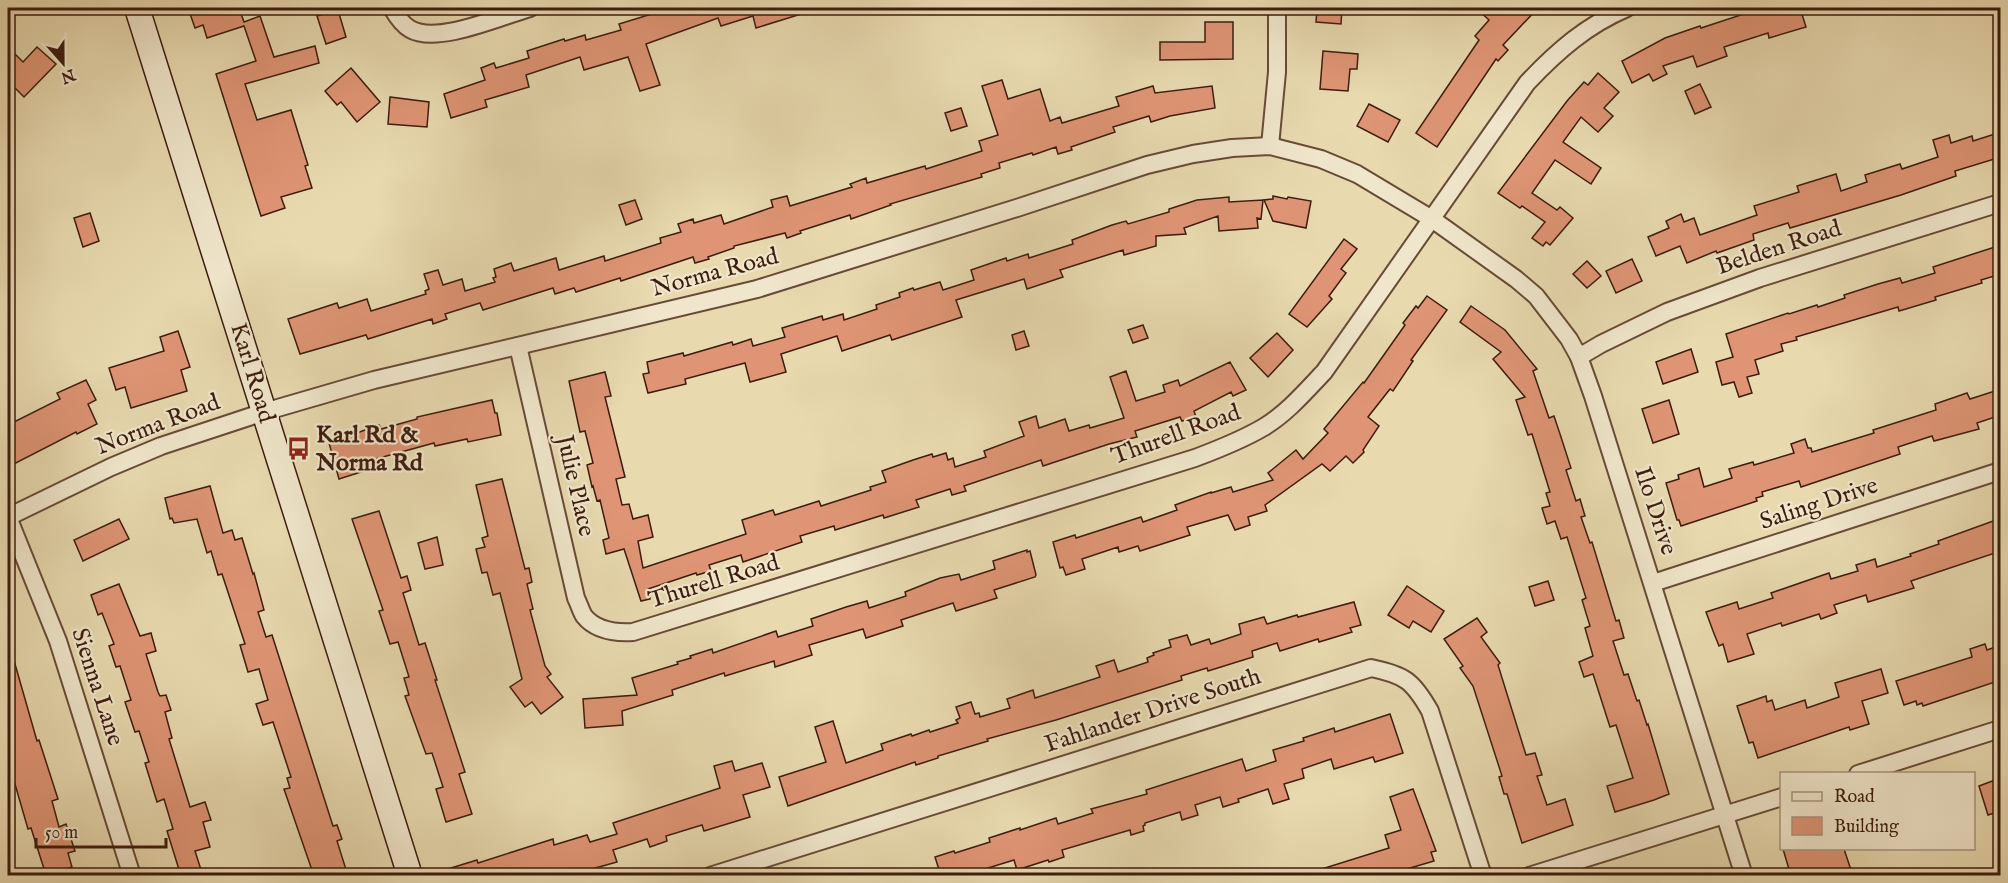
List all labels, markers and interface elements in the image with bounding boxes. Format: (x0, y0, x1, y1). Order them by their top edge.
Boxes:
north arrow (33, 33, 93, 93)
text: N (57, 63, 79, 87)
street label: Belden Road (1713, 213, 1846, 283)
street label: Norma Road (648, 241, 782, 305)
street label: Karl Road (222, 319, 282, 427)
street label: Norma Road (92, 387, 224, 463)
street label: Thurell Road (1107, 397, 1245, 473)
place label: Karl Rd & Norma Rd (315, 420, 424, 479)
street label: Julie Place (548, 429, 602, 540)
bus stop icon: Karl Rd & Norma Rd (285, 436, 311, 462)
street label: Ilo Drive (1626, 463, 1684, 559)
street label: Saling Drive (1756, 470, 1882, 538)
street label: Thurell Road (645, 547, 783, 617)
street label: Sienna Lane (63, 624, 131, 750)
street label: Fahlander Drive South (1041, 661, 1265, 761)
legend (1780, 772, 1975, 850)
text: Road (1834, 786, 1875, 809)
scale bar (36, 811, 166, 849)
text: Building (1834, 816, 1899, 839)
text: 50 m (45, 822, 78, 845)

